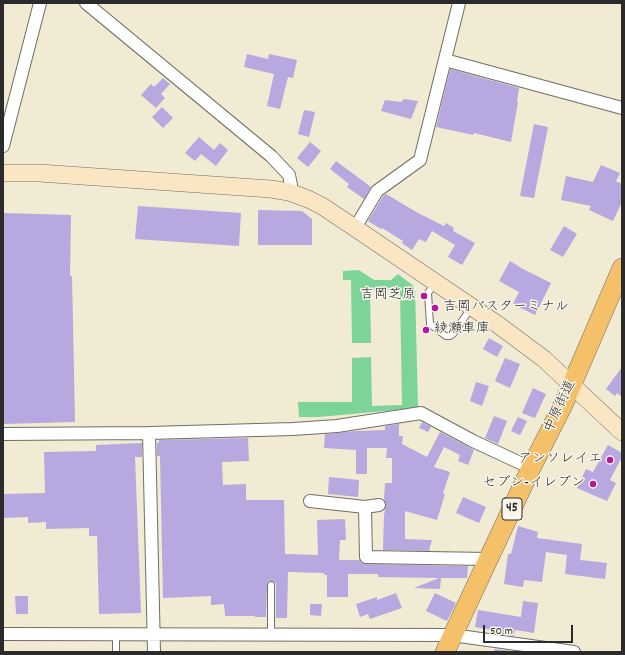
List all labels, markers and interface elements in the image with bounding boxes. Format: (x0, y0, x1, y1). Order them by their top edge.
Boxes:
place label: 吉岡芝原 (360, 288, 416, 304)
marker: 吉岡芝原 (419, 291, 429, 301)
place label: 吉岡バスターミナル (443, 300, 569, 316)
marker: 吉岡バスターミナル (430, 303, 440, 313)
place label: 綾瀬車庫 (434, 322, 490, 338)
marker: 綾瀬車庫 (421, 325, 431, 335)
street label: 中原街道 (542, 378, 580, 436)
place label: アンソレイエ (518, 452, 602, 468)
marker: アンソレイエ (605, 455, 615, 465)
place label: セブン-イレブン (482, 476, 585, 492)
marker: セブン-イレブン (588, 479, 598, 489)
road number: 45 (502, 498, 522, 520)
scale bar (485, 617, 575, 643)
text: 50 m (490, 623, 513, 640)

